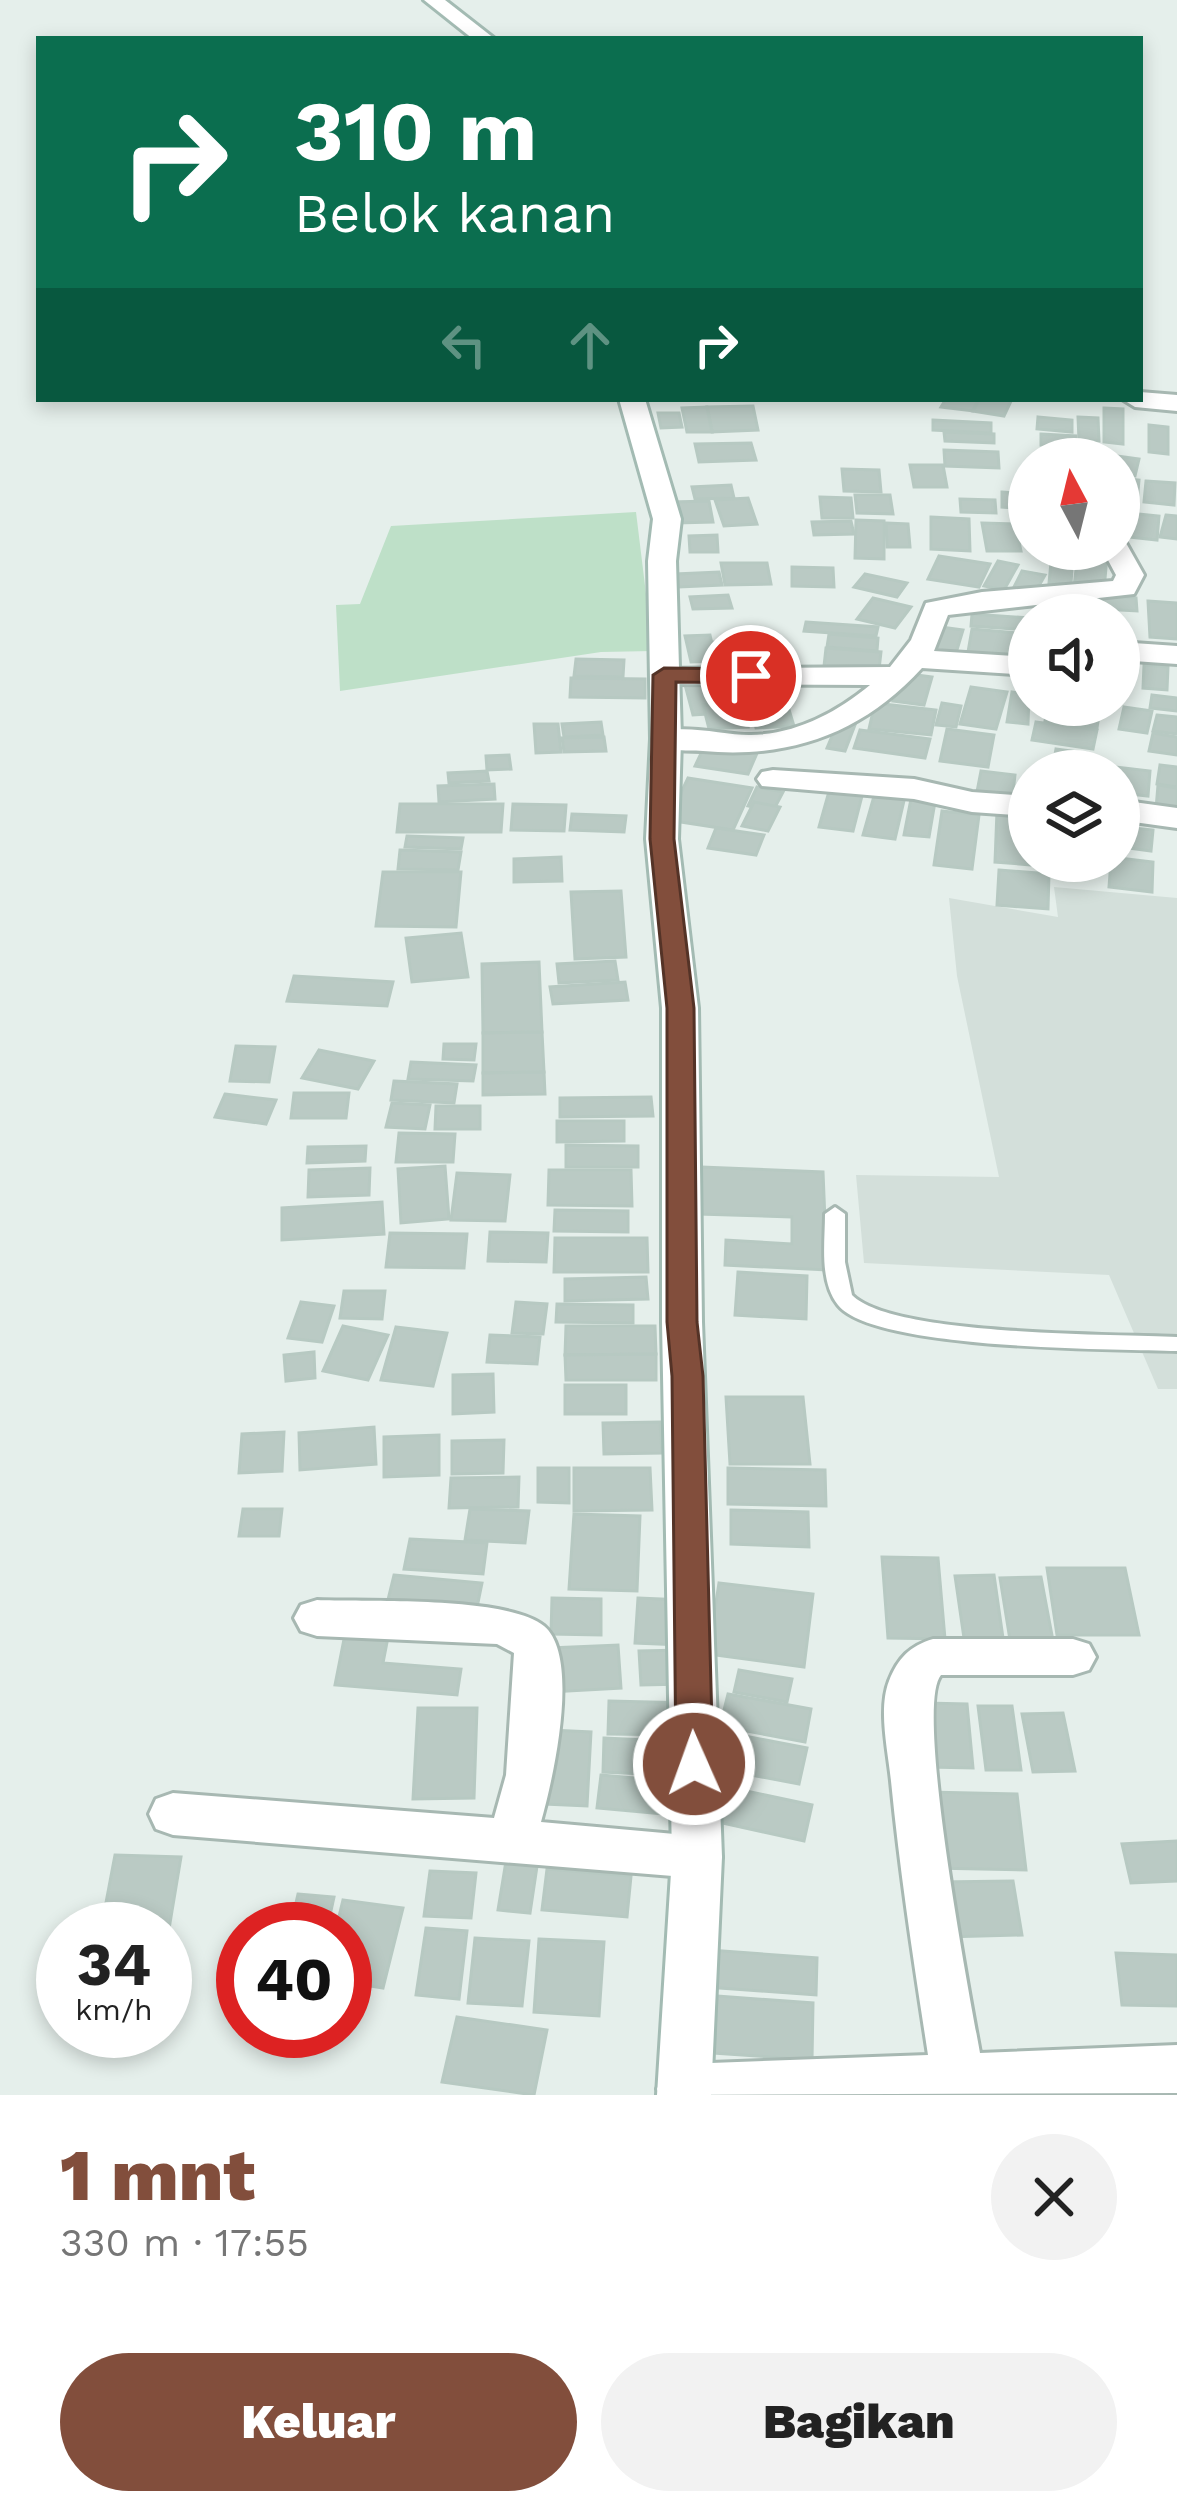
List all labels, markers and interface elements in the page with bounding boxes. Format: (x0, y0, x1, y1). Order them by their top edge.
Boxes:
text: 310 m (294, 82, 537, 180)
icon: right (96, 84, 252, 240)
text: Belok kanan (294, 182, 615, 245)
icon: left (431, 312, 497, 378)
icon: ahead (557, 312, 623, 378)
icon: right (683, 312, 749, 378)
north arrow (1008, 438, 1140, 570)
map controls (1008, 438, 1140, 882)
button: sound (1008, 594, 1140, 726)
pin (700, 625, 802, 727)
icon: arrive (718, 643, 784, 709)
button: layers (1008, 750, 1140, 882)
position arrow (631, 1701, 757, 1827)
speed limit sign: 40 (216, 1902, 372, 2058)
text: 34 (77, 1929, 151, 2000)
text: km/h (75, 1992, 153, 2027)
text: 1 mnt (60, 2133, 255, 2217)
button: close (991, 2134, 1117, 2260)
text: 330 m · 17:55 (60, 2220, 309, 2265)
button: Keluar (60, 2353, 577, 2491)
button: Bagikan (601, 2353, 1117, 2491)

